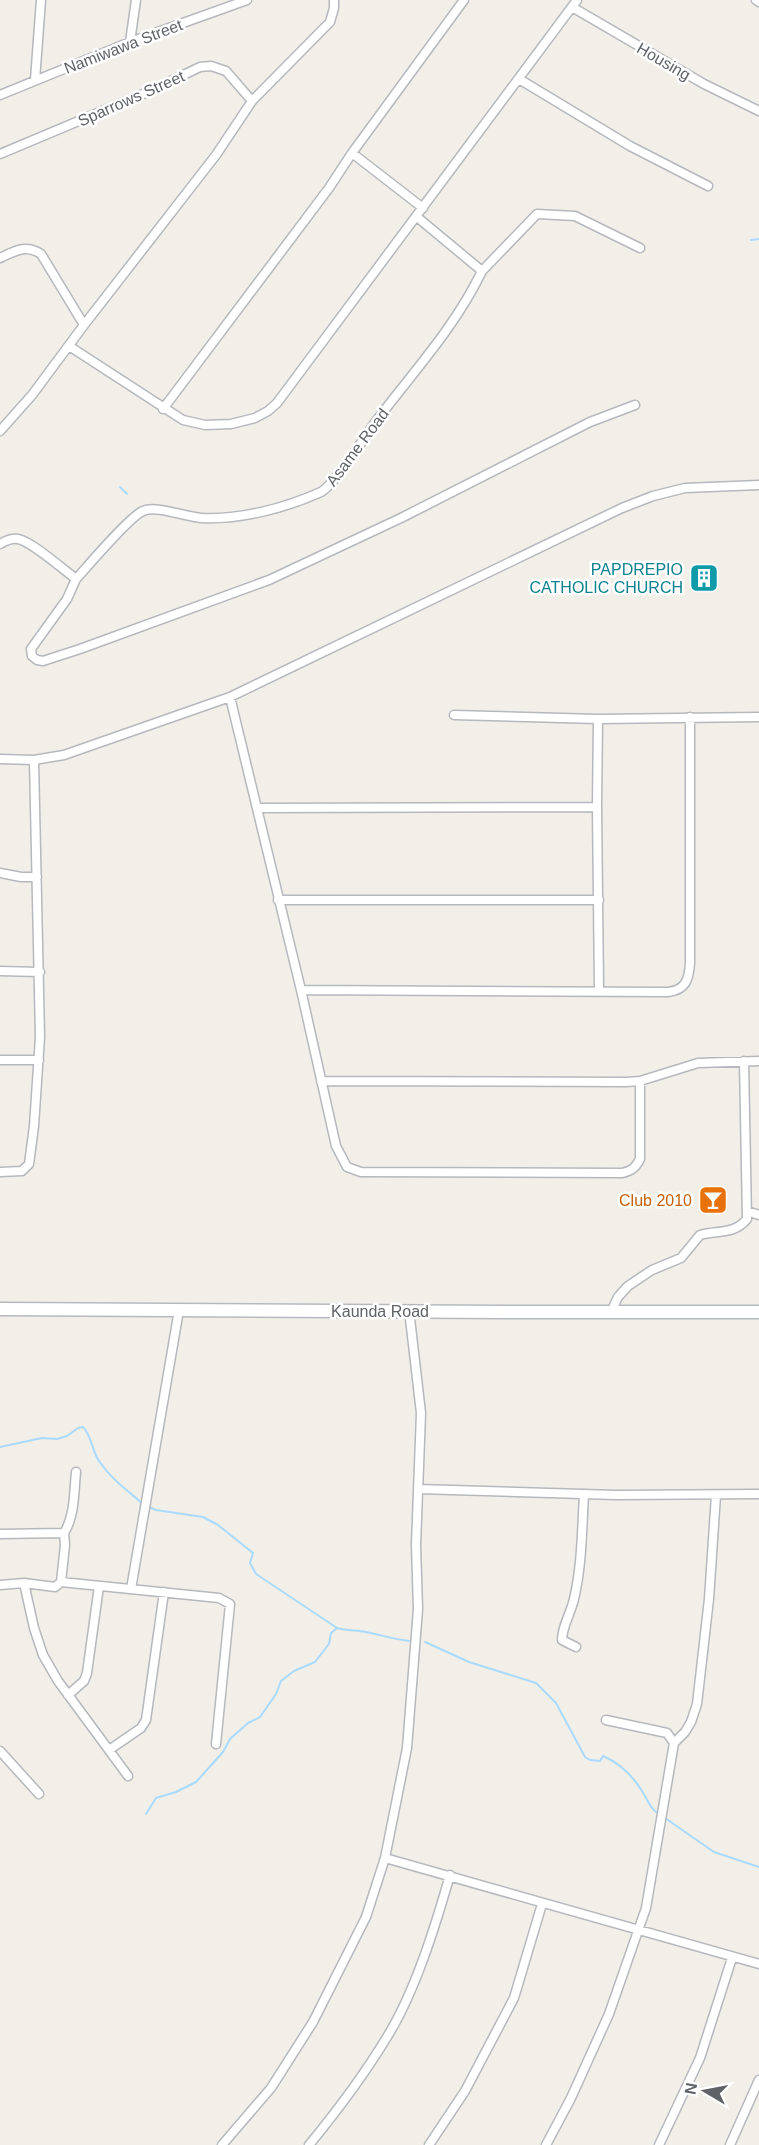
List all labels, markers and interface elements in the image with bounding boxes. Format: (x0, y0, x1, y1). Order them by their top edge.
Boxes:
street label: Namiwawa Street (62, 16, 185, 77)
street label: Housing (634, 39, 693, 83)
street label: Sparrows Street (75, 67, 188, 130)
street label: Asame Road (323, 405, 392, 489)
place label: PAPDREPIO CATHOLIC CHURCH (530, 561, 683, 596)
building icon: PAPDREPIO CATHOLIC CHURCH (688, 562, 720, 594)
bar icon: Club 2010 (697, 1184, 729, 1216)
place label: Club 2010 (619, 1192, 692, 1209)
street label: Kaunda Road (331, 1303, 429, 1320)
north arrow (675, 2061, 735, 2121)
text: N (681, 2081, 700, 2096)

